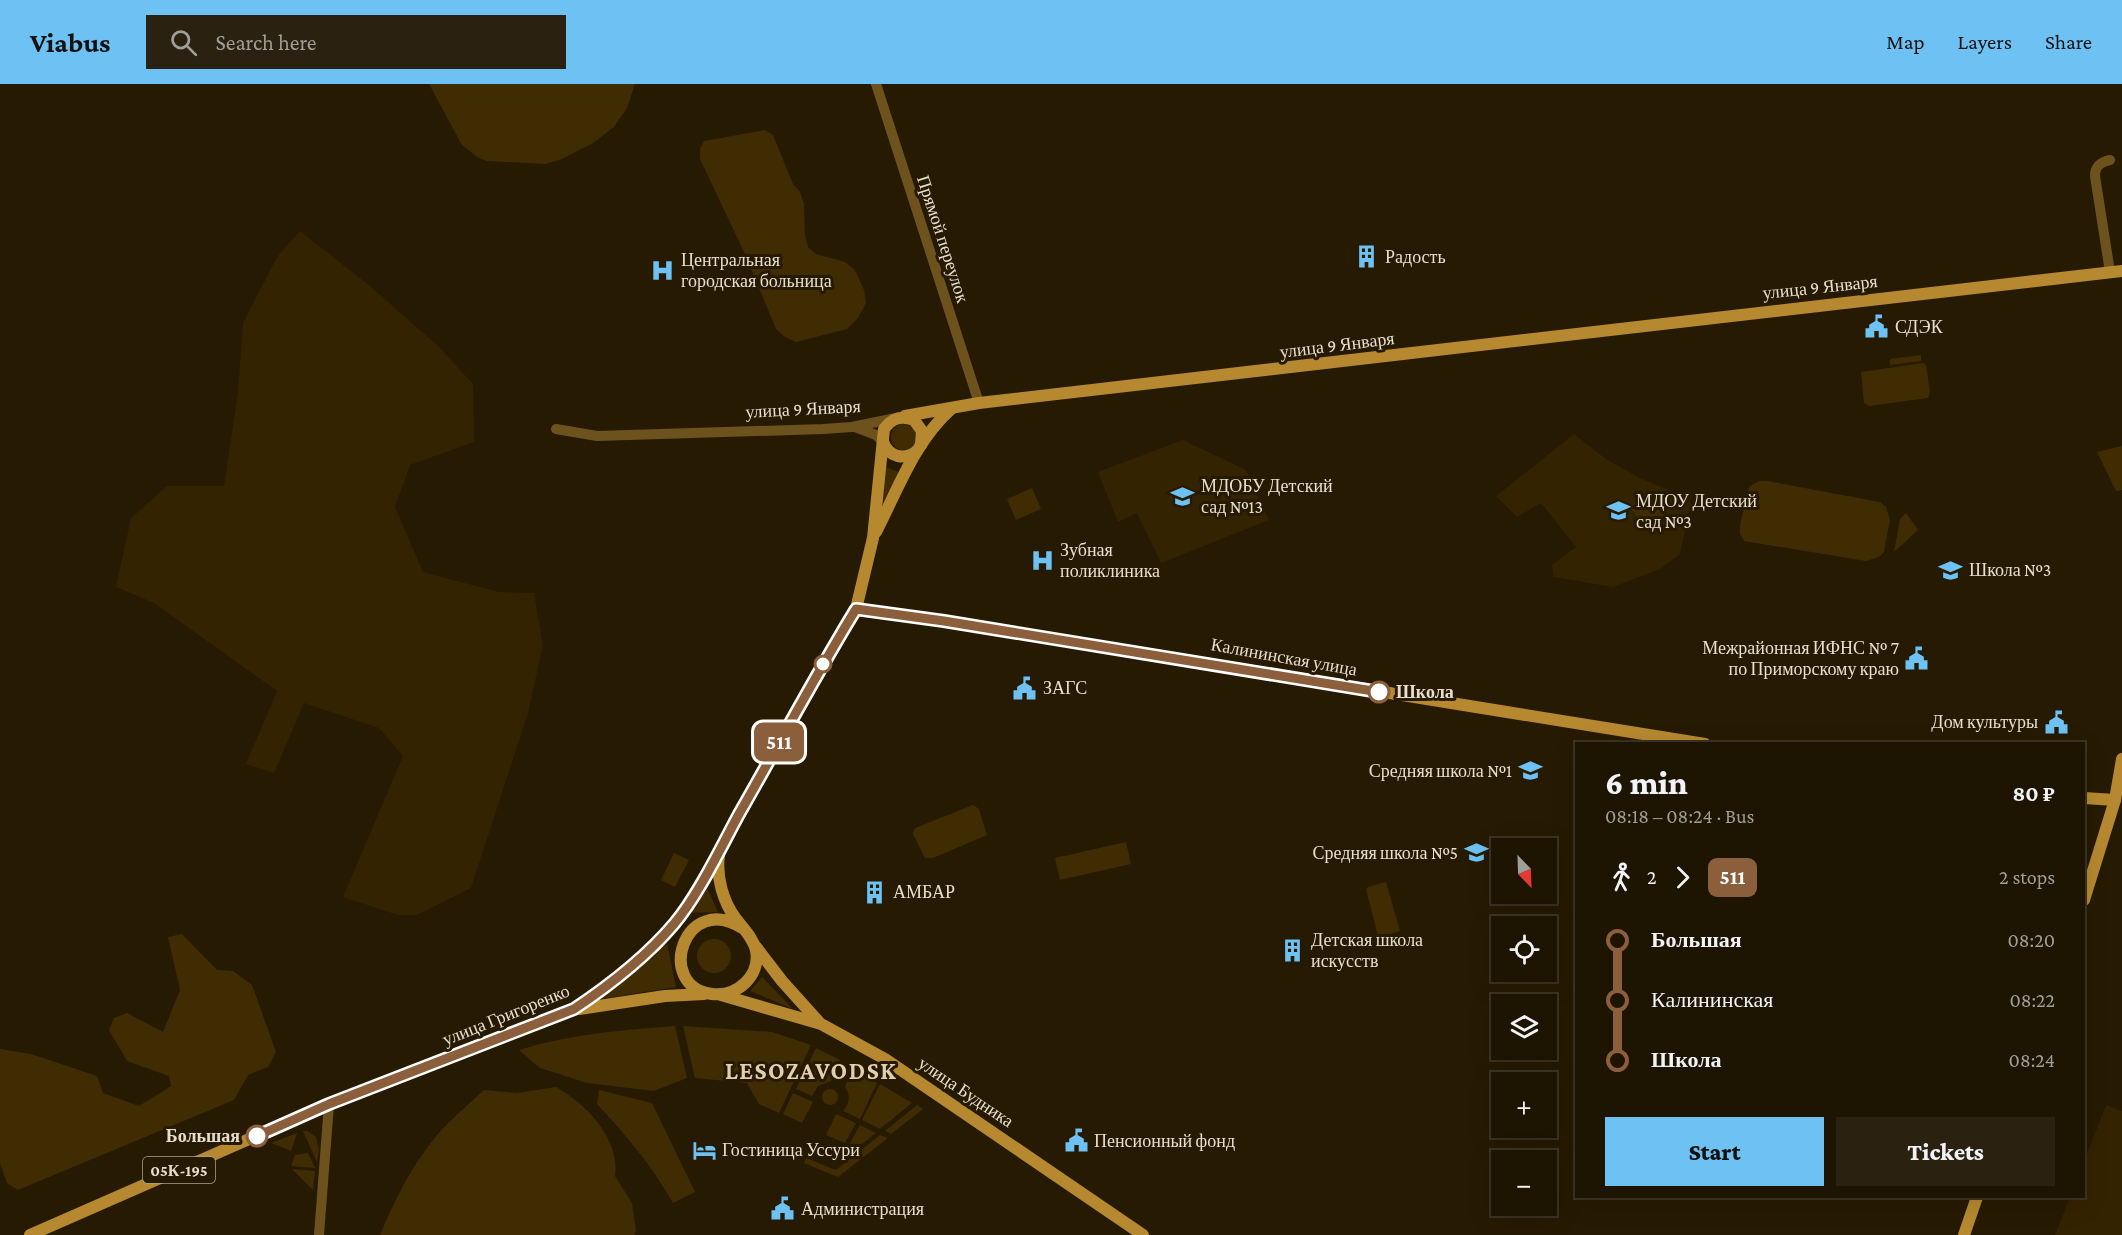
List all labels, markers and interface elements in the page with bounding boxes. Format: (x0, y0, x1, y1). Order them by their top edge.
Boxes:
search box (146, 15, 566, 69)
icon: search (167, 26, 200, 59)
text: Viabus (30, 27, 110, 58)
text: Search here (215, 30, 316, 55)
text: Map (1886, 30, 1925, 54)
text: Layers (1958, 30, 2012, 54)
text: Share (2045, 30, 2092, 54)
street label: Прямой переулок (913, 173, 973, 305)
building icon: Радость (1354, 244, 1380, 270)
place label: Радость (1385, 247, 1446, 267)
place label: Центральная городская больница (681, 250, 832, 291)
hospital icon: Центральная городская больница (650, 257, 676, 283)
street label: улица 9 Января (1762, 271, 1878, 303)
public building icon: СДЭК (1864, 314, 1890, 340)
place label: СДЭК (1895, 317, 1944, 337)
street label: улица 9 Января (1278, 328, 1396, 362)
street label: улица 9 Января (745, 396, 861, 422)
place label: МДОБУ Детский сад №13 (1201, 476, 1333, 517)
school or university icon: МДОБУ Детский сад №13 (1170, 483, 1196, 509)
place label: МДОУ Детский сад №3 (1636, 491, 1757, 532)
school or university icon: МДОУ Детский сад №3 (1605, 498, 1631, 524)
place label: Зубная поликлиника (1060, 540, 1160, 581)
hospital icon: Зубная поликлиника (1029, 547, 1055, 573)
school or university icon: Школа №3 (1938, 557, 1964, 583)
place label: Школа №3 (1969, 560, 2051, 580)
street label: Калининская улица (1209, 634, 1359, 680)
place label: Межрайонная ИФНС № 7 по Приморскому краю (1702, 638, 1899, 679)
public building icon: Межрайонная ИФНС № 7 по Приморскому краю (1904, 645, 1930, 671)
unlabelled marker (814, 655, 832, 673)
public building icon: ЗАГС (1012, 675, 1038, 701)
place label: ЗАГС (1043, 678, 1087, 698)
marker: Школа (1368, 681, 1390, 703)
place label: Школа (1396, 682, 1454, 702)
public building icon: Дом культуры (2043, 709, 2069, 735)
place label: Дом культуры (1931, 712, 2038, 732)
line badge: 511 (744, 722, 814, 762)
text: 511 (766, 730, 792, 754)
school or university icon: Средняя школа №1 (1517, 758, 1543, 784)
place label: Средняя школа №1 (1369, 761, 1512, 781)
text: 6 min (1605, 764, 1688, 801)
text: 80 ₽ (2012, 781, 2055, 806)
text: 08:18 – 08:24 · Bus (1605, 805, 1754, 827)
north arrow (1491, 838, 1557, 904)
map controls (1491, 838, 1557, 1216)
school or university icon: Средняя школа №5 (1463, 840, 1489, 866)
place label: Средняя школа №5 (1313, 843, 1458, 863)
icon: walk (1605, 861, 1638, 894)
icon: forward (1666, 861, 1699, 894)
text: 511 (1720, 865, 1745, 889)
text: 2 (1647, 866, 1657, 888)
text: 2 stops (1999, 866, 2055, 888)
building icon: АМБАР (862, 879, 888, 905)
place label: АМБАР (893, 882, 955, 902)
button: locate (1491, 916, 1557, 982)
text: Большая (1651, 927, 1742, 952)
text: 08:20 (2008, 929, 2055, 951)
place label: Детская школа искусств (1311, 930, 1423, 971)
building icon: Детская школа искусств (1280, 937, 1306, 963)
street label: улица Григоренко (440, 980, 572, 1050)
text: Калининская (1651, 987, 1773, 1012)
text: 08:22 (2009, 989, 2055, 1011)
button: layers (1491, 994, 1557, 1060)
text: Школа (1651, 1047, 1722, 1072)
text: 08:24 (2009, 1049, 2055, 1071)
street label: улица Будника (915, 1053, 1017, 1131)
district label: LESOZAVODSK (725, 1057, 897, 1084)
button: + (1491, 1072, 1557, 1138)
button: Start (1605, 1117, 1824, 1186)
button: Tickets (1836, 1117, 2055, 1186)
marker: Большая (246, 1125, 268, 1147)
place label: Большая (166, 1126, 240, 1146)
public building icon: Пенсионный фонд (1063, 1128, 1089, 1154)
place label: Пенсионный фонд (1094, 1131, 1235, 1151)
hotel icon: Гостиница Уссури (691, 1137, 717, 1163)
place label: Гостиница Уссури (722, 1140, 860, 1160)
button: − (1491, 1150, 1557, 1216)
road number: 05К-195 (143, 1157, 215, 1183)
public building icon: Администрация (770, 1196, 796, 1222)
place label: Администрация (801, 1199, 924, 1219)

